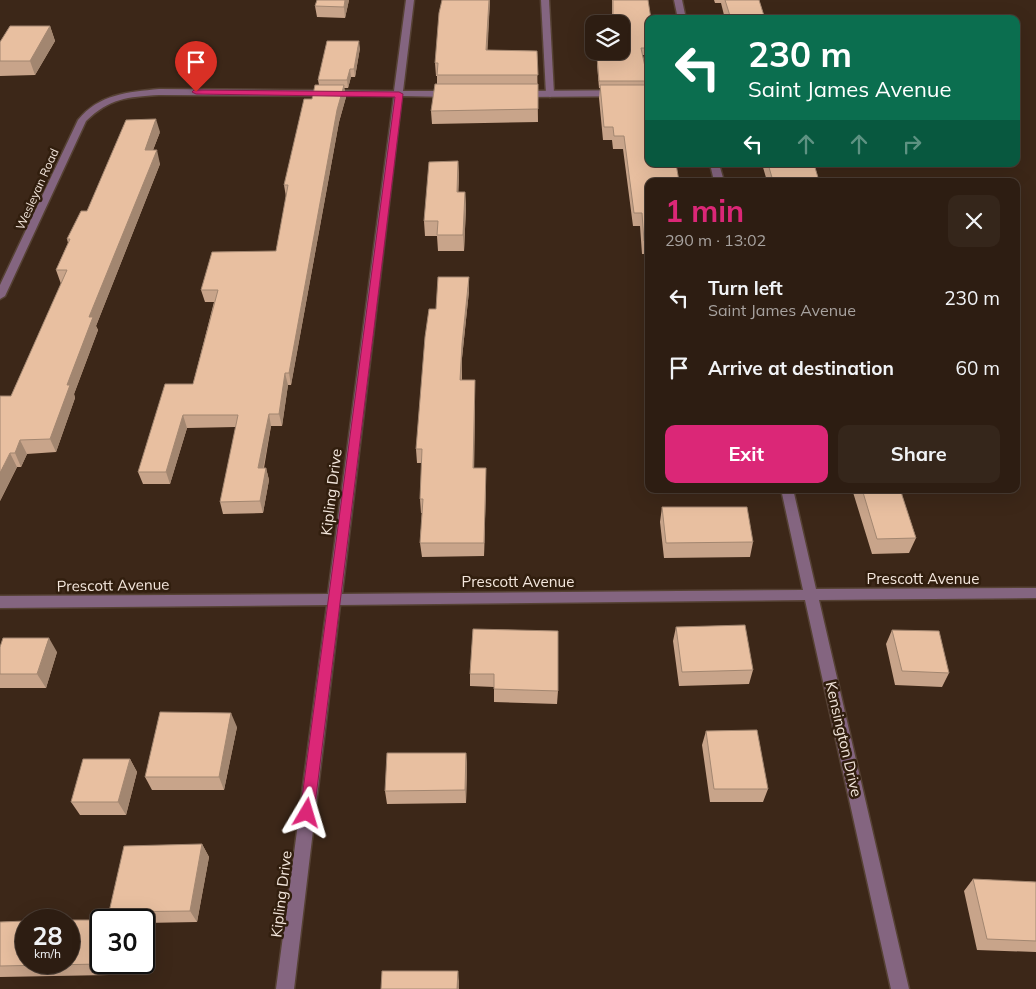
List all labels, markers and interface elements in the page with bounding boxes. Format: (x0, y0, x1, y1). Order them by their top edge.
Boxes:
map controls (585, 15, 630, 60)
button: layers (585, 15, 630, 60)
text: 230 m (748, 32, 852, 76)
icon: left (665, 35, 730, 100)
pin (175, 41, 217, 92)
icon: arrive (182, 48, 210, 76)
text: Saint James Avenue (748, 75, 951, 103)
icon: left (739, 130, 767, 158)
icon: ahead (792, 130, 820, 158)
icon: ahead (845, 130, 873, 158)
icon: right (898, 130, 926, 158)
street label: Wesleyan Road (12, 146, 62, 232)
text: 1 min (665, 192, 744, 230)
button: close (948, 195, 1000, 247)
text: 290 m · 13:02 (665, 230, 766, 250)
text: Turn left (708, 276, 783, 300)
icon: left (665, 284, 693, 312)
text: 230 m (944, 286, 1000, 310)
text: Saint James Avenue (708, 300, 856, 320)
icon: arrive (665, 354, 693, 382)
text: Arrive at destination (708, 356, 894, 380)
text: 60 m (956, 356, 1000, 380)
button: Exit (665, 425, 828, 483)
button: Share (838, 425, 1000, 483)
street label: Kipling Drive (316, 448, 346, 536)
street label: Prescott Avenue (867, 569, 979, 588)
street label: Prescott Avenue (462, 572, 574, 591)
street label: Prescott Avenue (56, 575, 170, 595)
street label: Kensington Drive (821, 679, 867, 799)
position arrow (280, 786, 332, 838)
street label: Kipling Drive (266, 850, 296, 938)
speed limit sign: 30 (90, 909, 155, 974)
text: 28 (32, 920, 63, 951)
text: km/h (34, 946, 61, 961)

